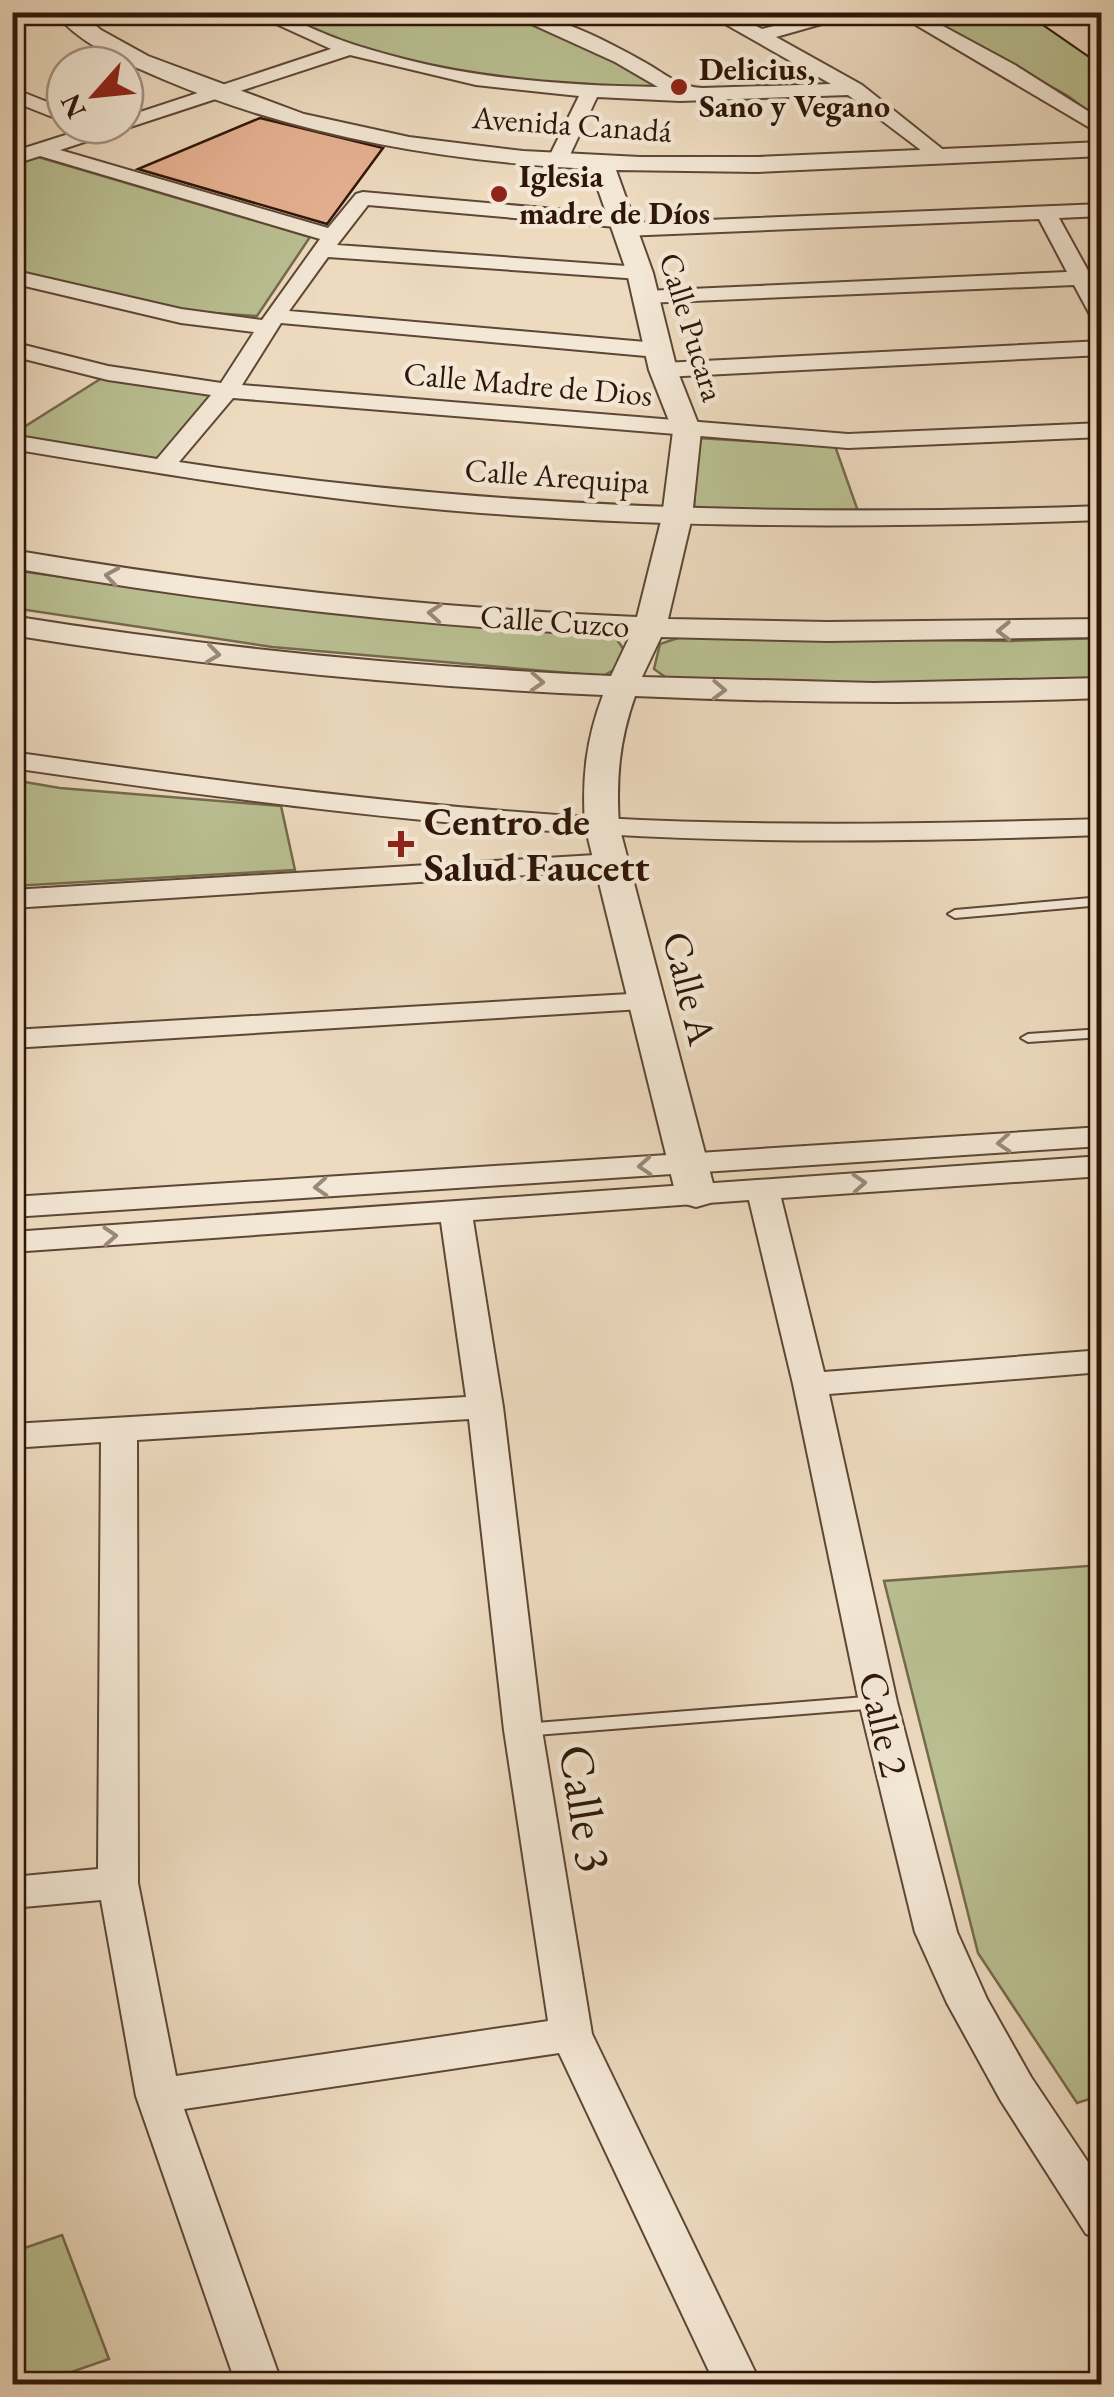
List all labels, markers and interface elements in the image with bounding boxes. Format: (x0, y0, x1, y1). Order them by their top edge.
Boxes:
north arrow (45, 45, 145, 145)
place label: Delicius, Sano y Vegano (699, 48, 890, 127)
marker: Delicius, Sano y Vegano (668, 76, 690, 98)
text: N (51, 88, 94, 125)
street label: Avenida Canadá (470, 96, 673, 152)
place label: Iglesia madre de Díos (519, 155, 710, 234)
marker: Iglesia madre de Díos (488, 183, 510, 205)
street label: Calle Pucara (650, 248, 735, 407)
street label: Calle Madre de Dios (402, 352, 654, 416)
street label: Calle Arequipa (463, 449, 651, 503)
one-way arrow (104, 566, 120, 587)
street label: Calle Cuzco (479, 595, 631, 647)
one-way arrow (426, 603, 442, 625)
one-way arrow (996, 620, 1012, 642)
one-way arrow (205, 643, 221, 664)
one-way arrow (529, 671, 545, 692)
one-way arrow (711, 679, 727, 700)
place label: Centro de Salud Faucett (424, 795, 650, 893)
marker: Centro de Salud Faucett (388, 831, 414, 857)
street label: Calle A (651, 926, 729, 1050)
one-way arrow (996, 1132, 1012, 1153)
one-way arrow (637, 1155, 653, 1176)
one-way arrow (852, 1172, 868, 1194)
one-way arrow (312, 1176, 328, 1197)
one-way arrow (102, 1226, 118, 1247)
street label: Calle 2 (847, 1666, 921, 1782)
street label: Calle 3 (545, 1740, 627, 1876)

